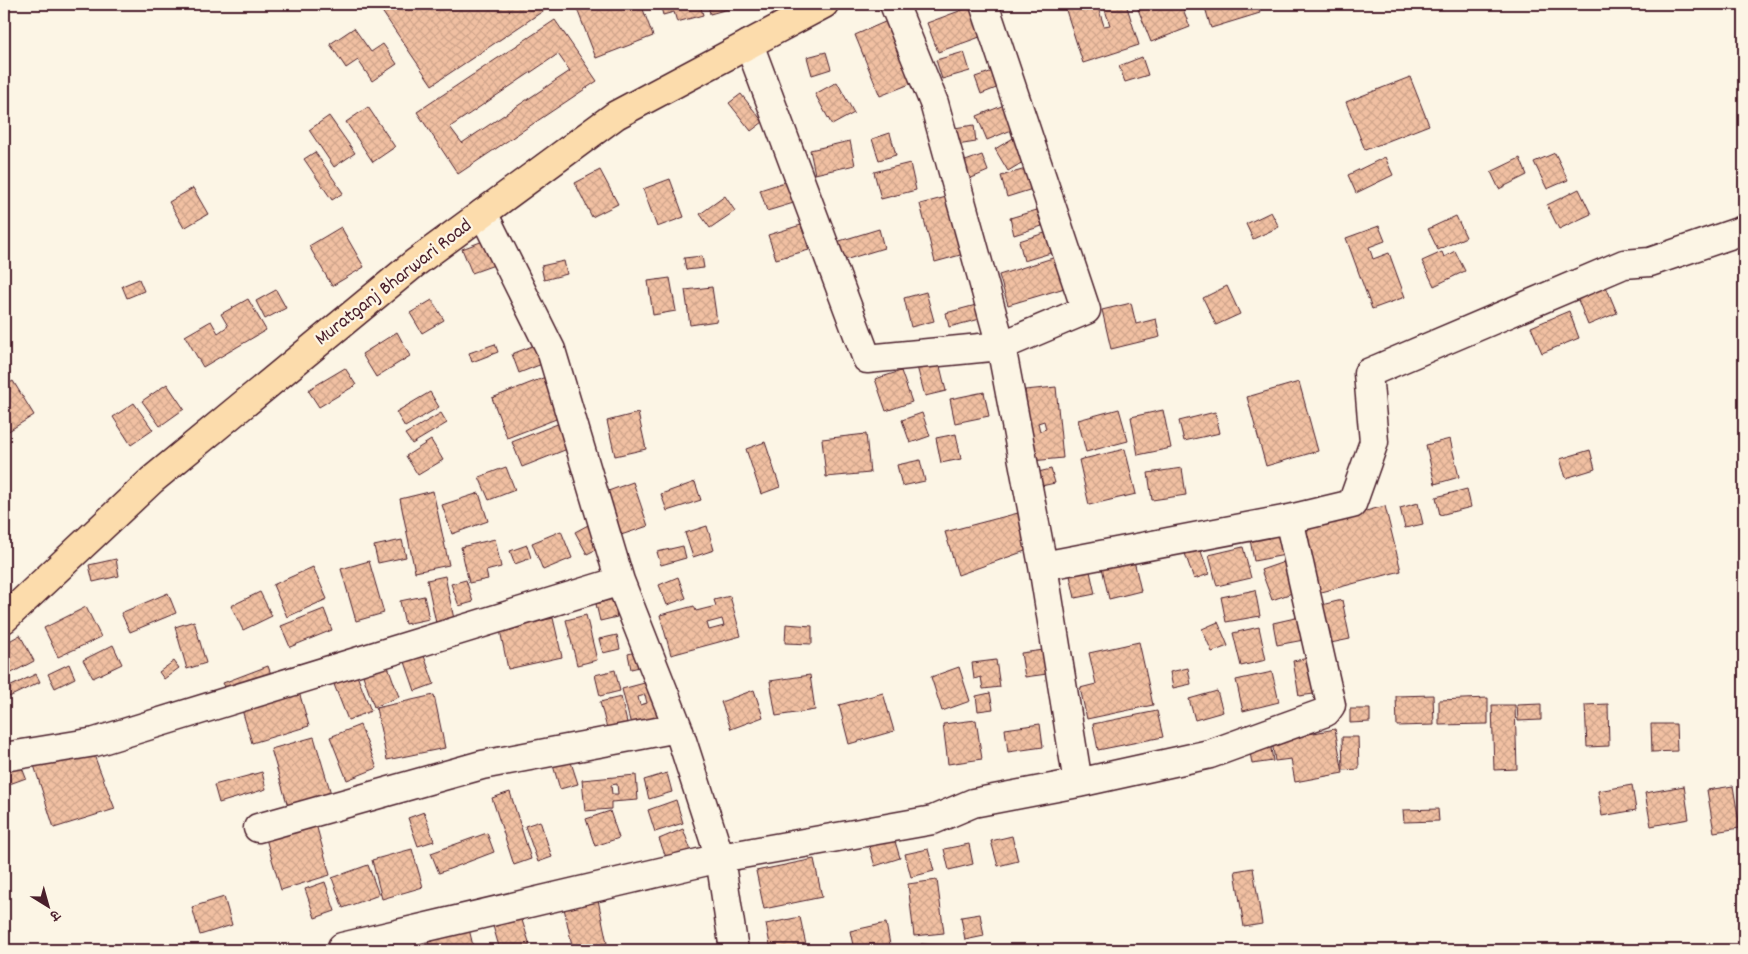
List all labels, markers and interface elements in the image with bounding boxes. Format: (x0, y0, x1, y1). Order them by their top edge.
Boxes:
street label: Muratganj Bharwari Road (310, 213, 478, 353)
north arrow (22, 882, 72, 932)
text: उ (45, 904, 65, 926)

